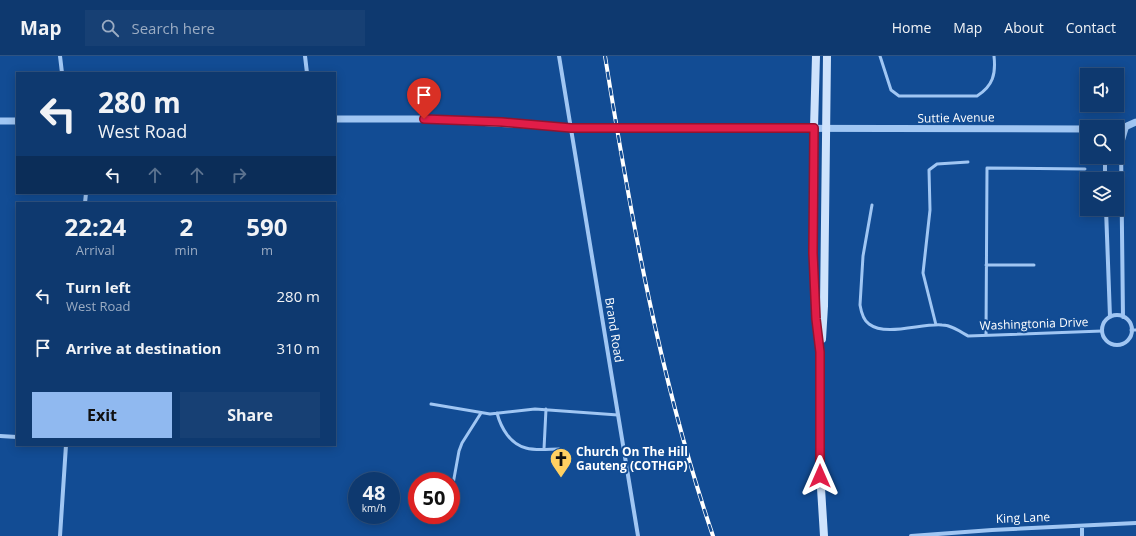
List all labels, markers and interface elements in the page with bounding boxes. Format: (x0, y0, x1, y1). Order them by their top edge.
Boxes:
search box (85, 10, 365, 46)
text: Map (20, 15, 61, 41)
icon: search (99, 17, 121, 39)
text: Search here (131, 18, 215, 38)
text: Home (892, 18, 931, 37)
text: Map (953, 18, 982, 37)
text: About (1004, 18, 1044, 37)
text: Contact (1066, 18, 1116, 37)
map controls (1080, 68, 1124, 216)
button: sound (1080, 68, 1124, 112)
pin (407, 78, 441, 119)
text: 280 m (98, 83, 181, 121)
icon: arrive (413, 84, 435, 106)
icon: left (32, 88, 84, 140)
street label: Suttie Avenue (917, 108, 995, 127)
text: West Road (98, 119, 187, 143)
button: search (1080, 120, 1124, 164)
icon: left (102, 164, 124, 186)
icon: ahead (144, 164, 166, 186)
icon: ahead (186, 164, 208, 186)
icon: right (228, 164, 250, 186)
button: layers (1080, 172, 1124, 216)
text: 22:24 (64, 210, 126, 243)
text: 2 (179, 210, 193, 243)
text: 590 (246, 210, 288, 243)
text: Arrival (76, 241, 115, 259)
text: min (175, 241, 198, 259)
text: m (261, 241, 273, 259)
text: Turn left (66, 277, 131, 297)
icon: left (32, 285, 54, 307)
text: 280 m (276, 286, 320, 306)
street label: Brand Road (601, 296, 628, 364)
text: West Road (66, 297, 131, 315)
street label: Washingtonia Drive (979, 313, 1089, 334)
icon: arrive (32, 337, 54, 359)
text: Arrive at destination (66, 338, 221, 358)
text: 310 m (276, 338, 320, 358)
button: Exit (32, 392, 172, 438)
button: Share (180, 392, 320, 438)
place label: Church On The Hill Gauteng (COTHGP) (576, 443, 688, 474)
church icon: Church On The Hill Gauteng (COTHGP) (548, 446, 574, 479)
position arrow (799, 455, 841, 497)
speed limit sign: 50 (408, 472, 460, 524)
text: 48 (363, 479, 385, 506)
text: km/h (362, 501, 386, 515)
street label: King Lane (995, 508, 1051, 527)

